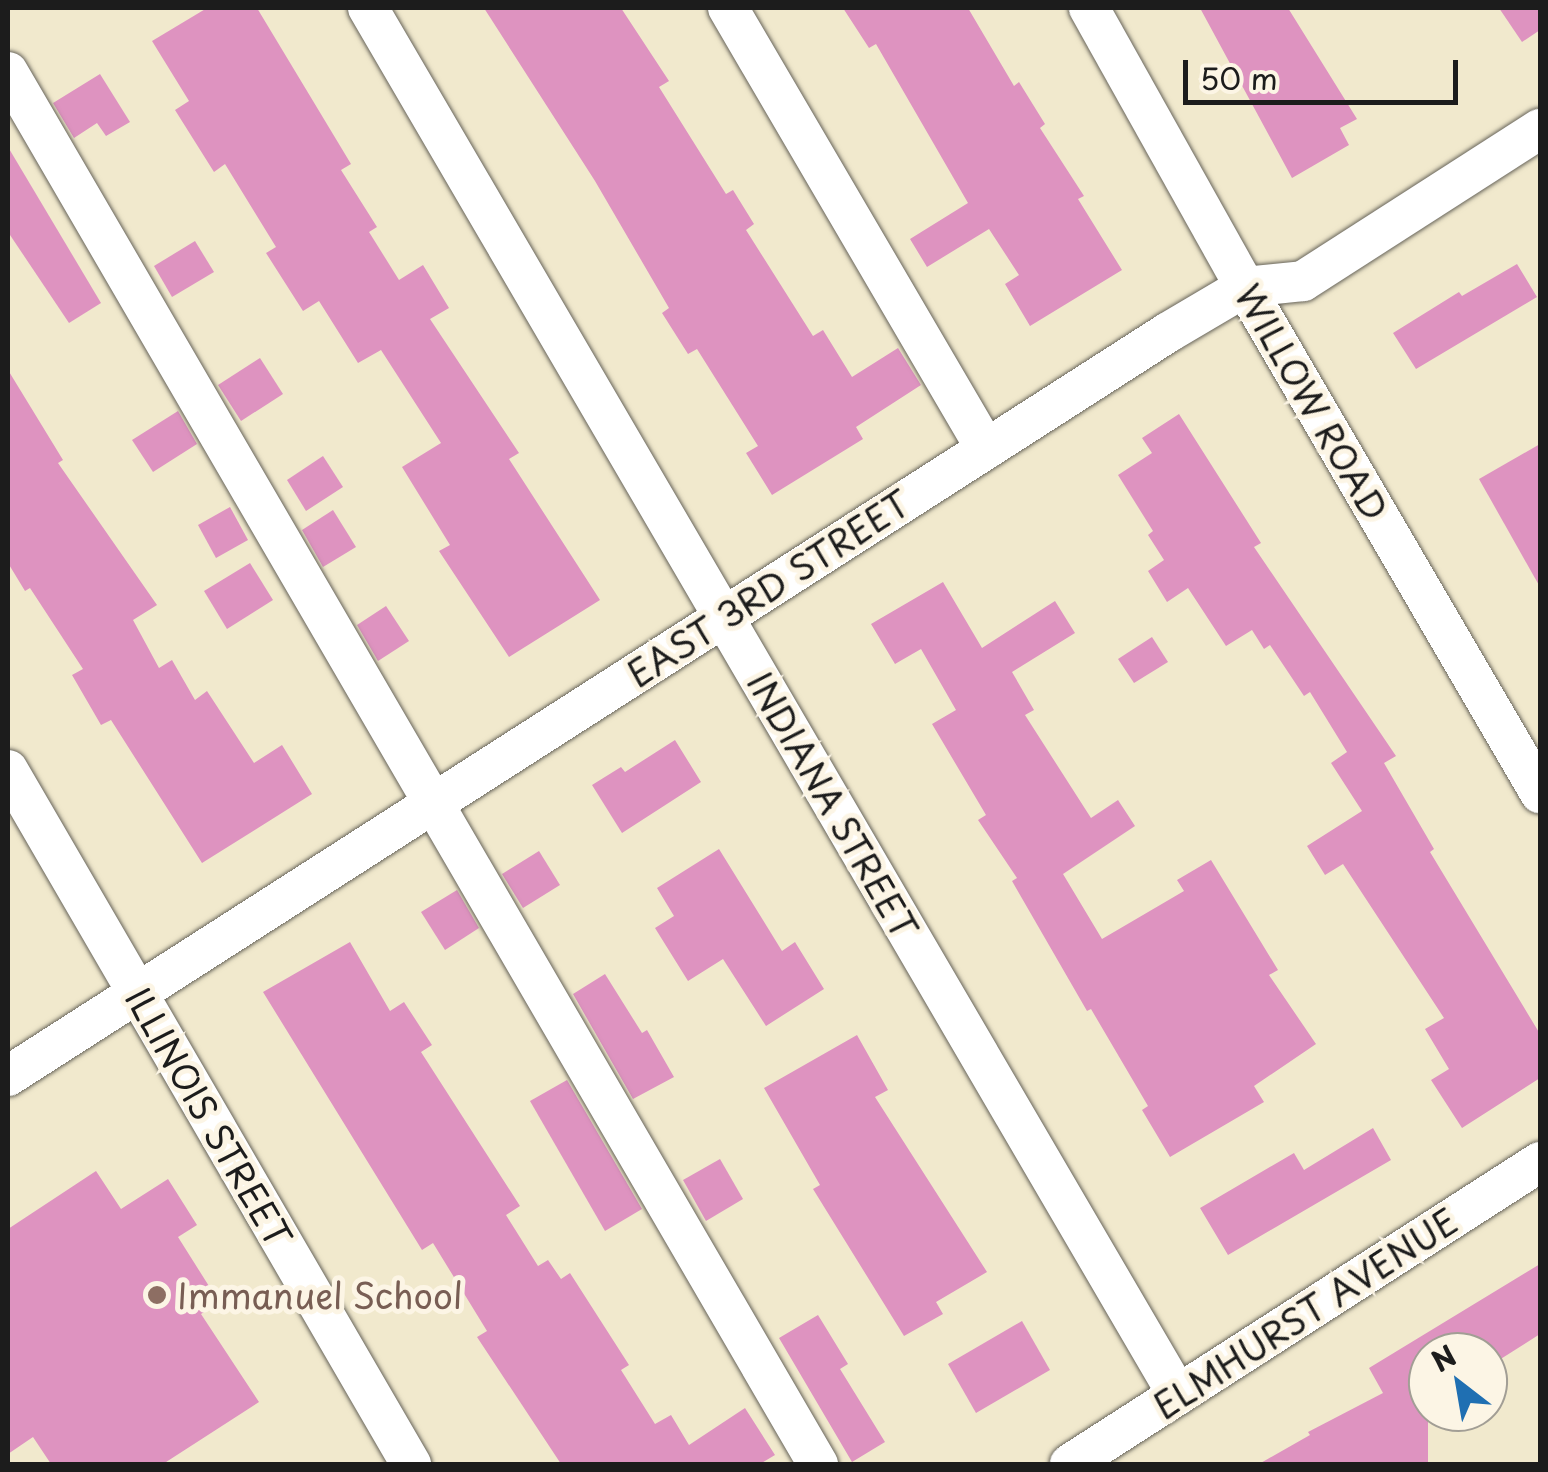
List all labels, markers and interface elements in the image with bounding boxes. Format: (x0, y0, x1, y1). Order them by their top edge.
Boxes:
scale bar (1188, 40, 1463, 102)
text: 50 m (1200, 55, 1278, 100)
street label: WILLOW ROAD (1227, 275, 1397, 529)
street label: EAST 3RD STREET (618, 480, 918, 696)
street label: INDIANA STREET (738, 662, 928, 948)
street label: ILLINOIS STREET (117, 978, 301, 1256)
street label: ELMHURST AVENUE (1144, 1199, 1466, 1427)
place label: Immanuel School (177, 1274, 466, 1316)
marker: Immanuel School (146, 1284, 168, 1306)
north arrow (1408, 1332, 1508, 1432)

